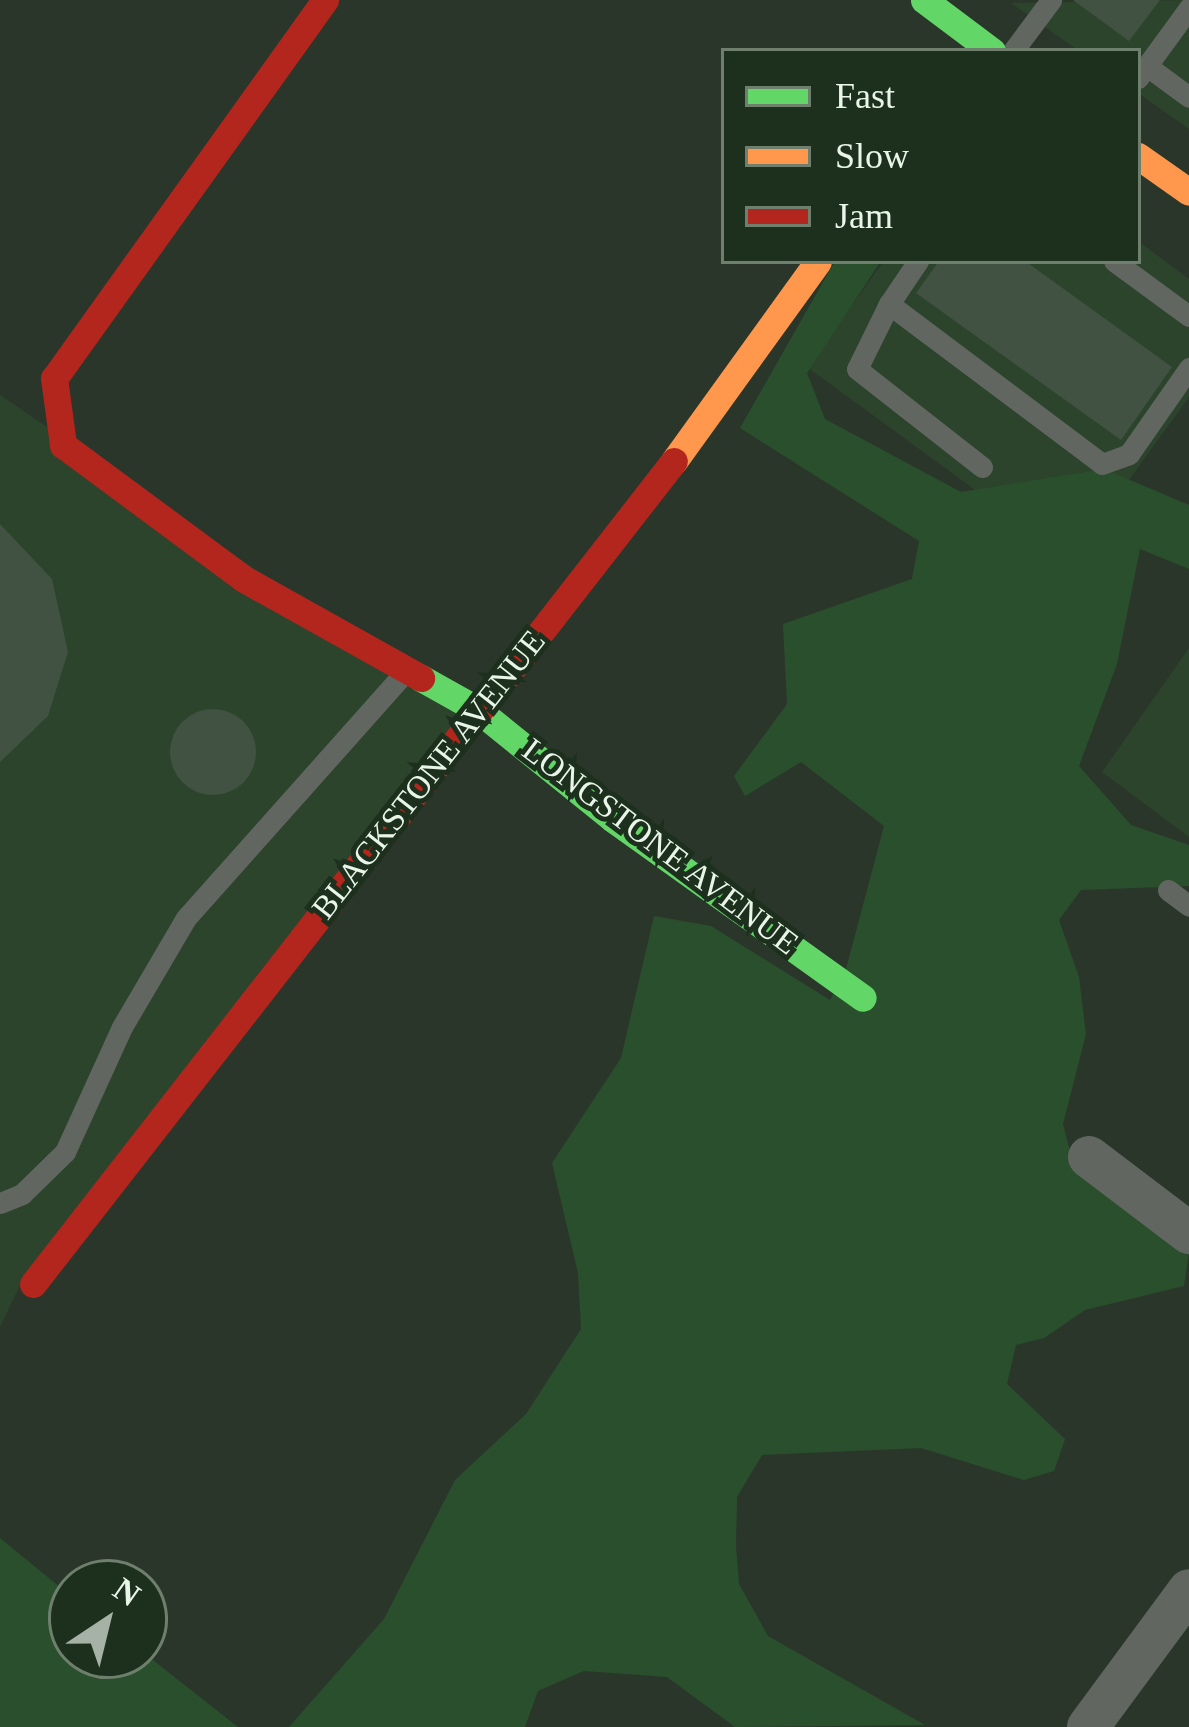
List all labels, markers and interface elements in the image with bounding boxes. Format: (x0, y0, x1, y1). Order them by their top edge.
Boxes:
legend (721, 48, 1141, 264)
text: Fast (835, 76, 895, 116)
text: Slow (835, 136, 909, 176)
text: Jam (835, 196, 893, 236)
street label: BLACKSTONE AVENUE (303, 622, 555, 928)
street label: LONGSTONE AVENUE (514, 730, 806, 964)
north arrow (48, 1559, 168, 1679)
text: N (107, 1570, 147, 1614)

